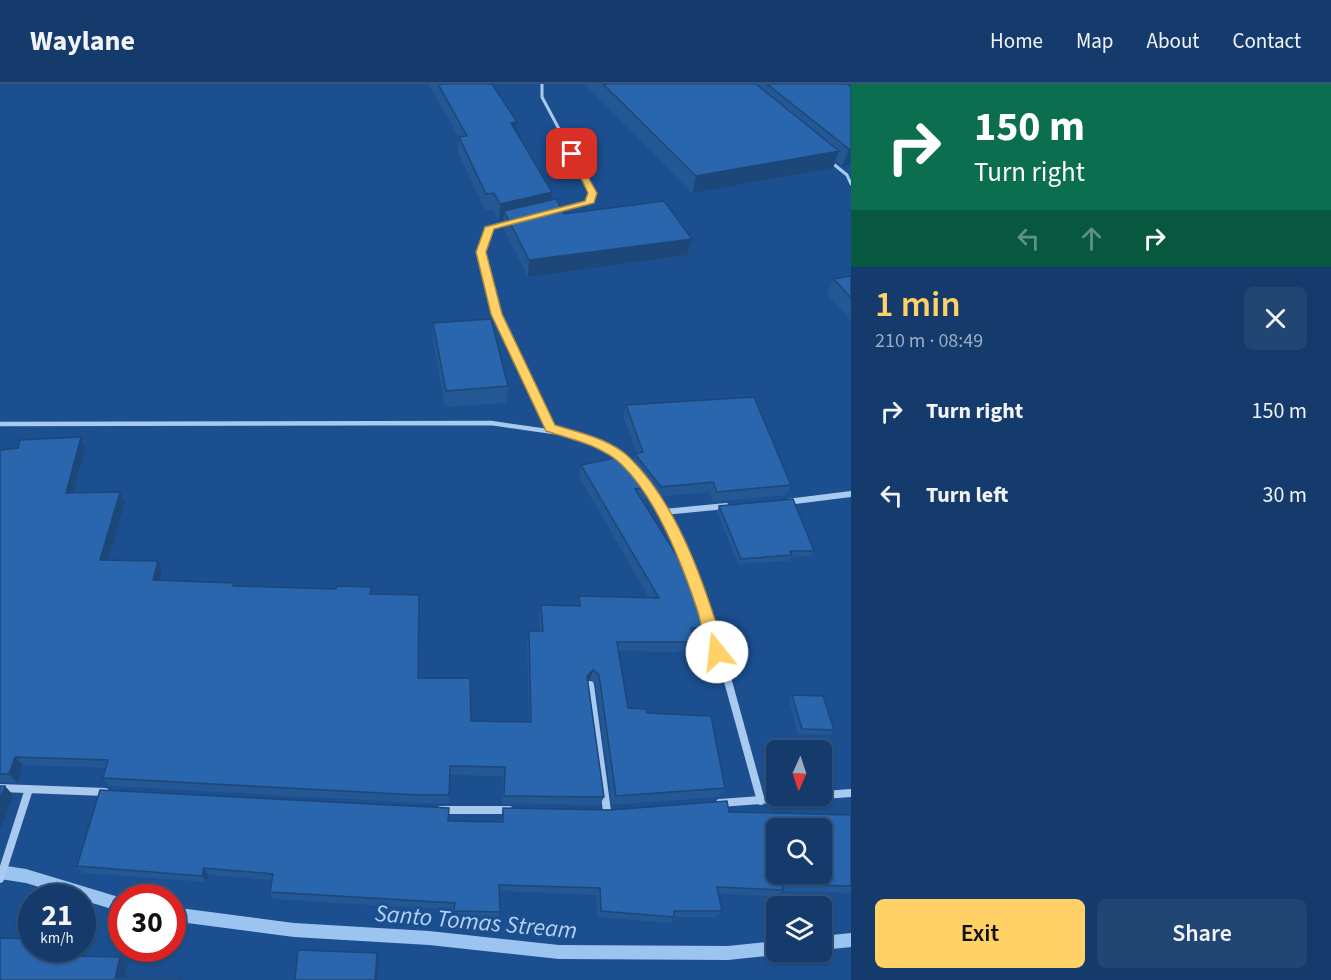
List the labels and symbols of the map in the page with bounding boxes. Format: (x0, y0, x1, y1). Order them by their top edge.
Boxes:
pin (546, 128, 597, 179)
position arrow (685, 620, 749, 684)
north arrow (766, 740, 832, 806)
speed limit sign: 30 (108, 884, 186, 962)
water label: Santo Tomas Stream (373, 896, 579, 948)

